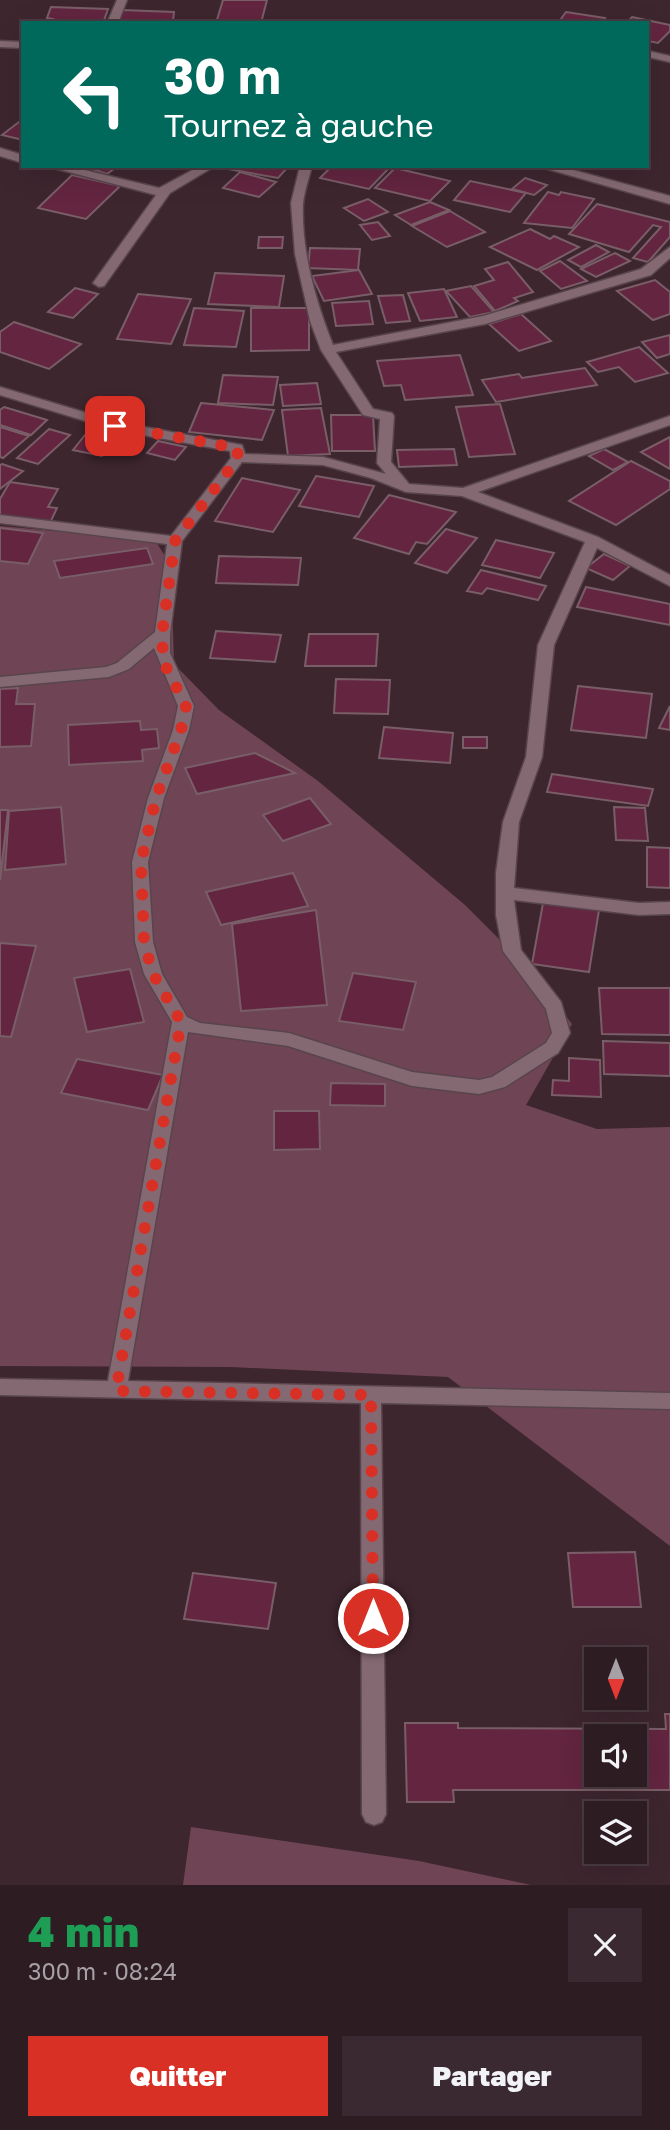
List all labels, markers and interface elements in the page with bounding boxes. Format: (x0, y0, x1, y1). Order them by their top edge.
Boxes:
text: 30 m (164, 46, 281, 105)
icon: left (49, 49, 140, 140)
text: Tournez à gauche (164, 106, 433, 144)
pin (85, 396, 145, 456)
icon: arrive (96, 407, 134, 445)
position arrow (336, 1581, 410, 1655)
north arrow (584, 1647, 648, 1710)
map controls (584, 1647, 647, 1864)
button: sound (584, 1724, 647, 1787)
button: layers (584, 1801, 647, 1864)
text: 4 min (28, 1906, 139, 1956)
button: close (568, 1908, 642, 1982)
text: 300 m · 08:24 (28, 1957, 177, 1985)
button: Quitter (28, 2036, 328, 2116)
button: Partager (342, 2036, 642, 2116)

